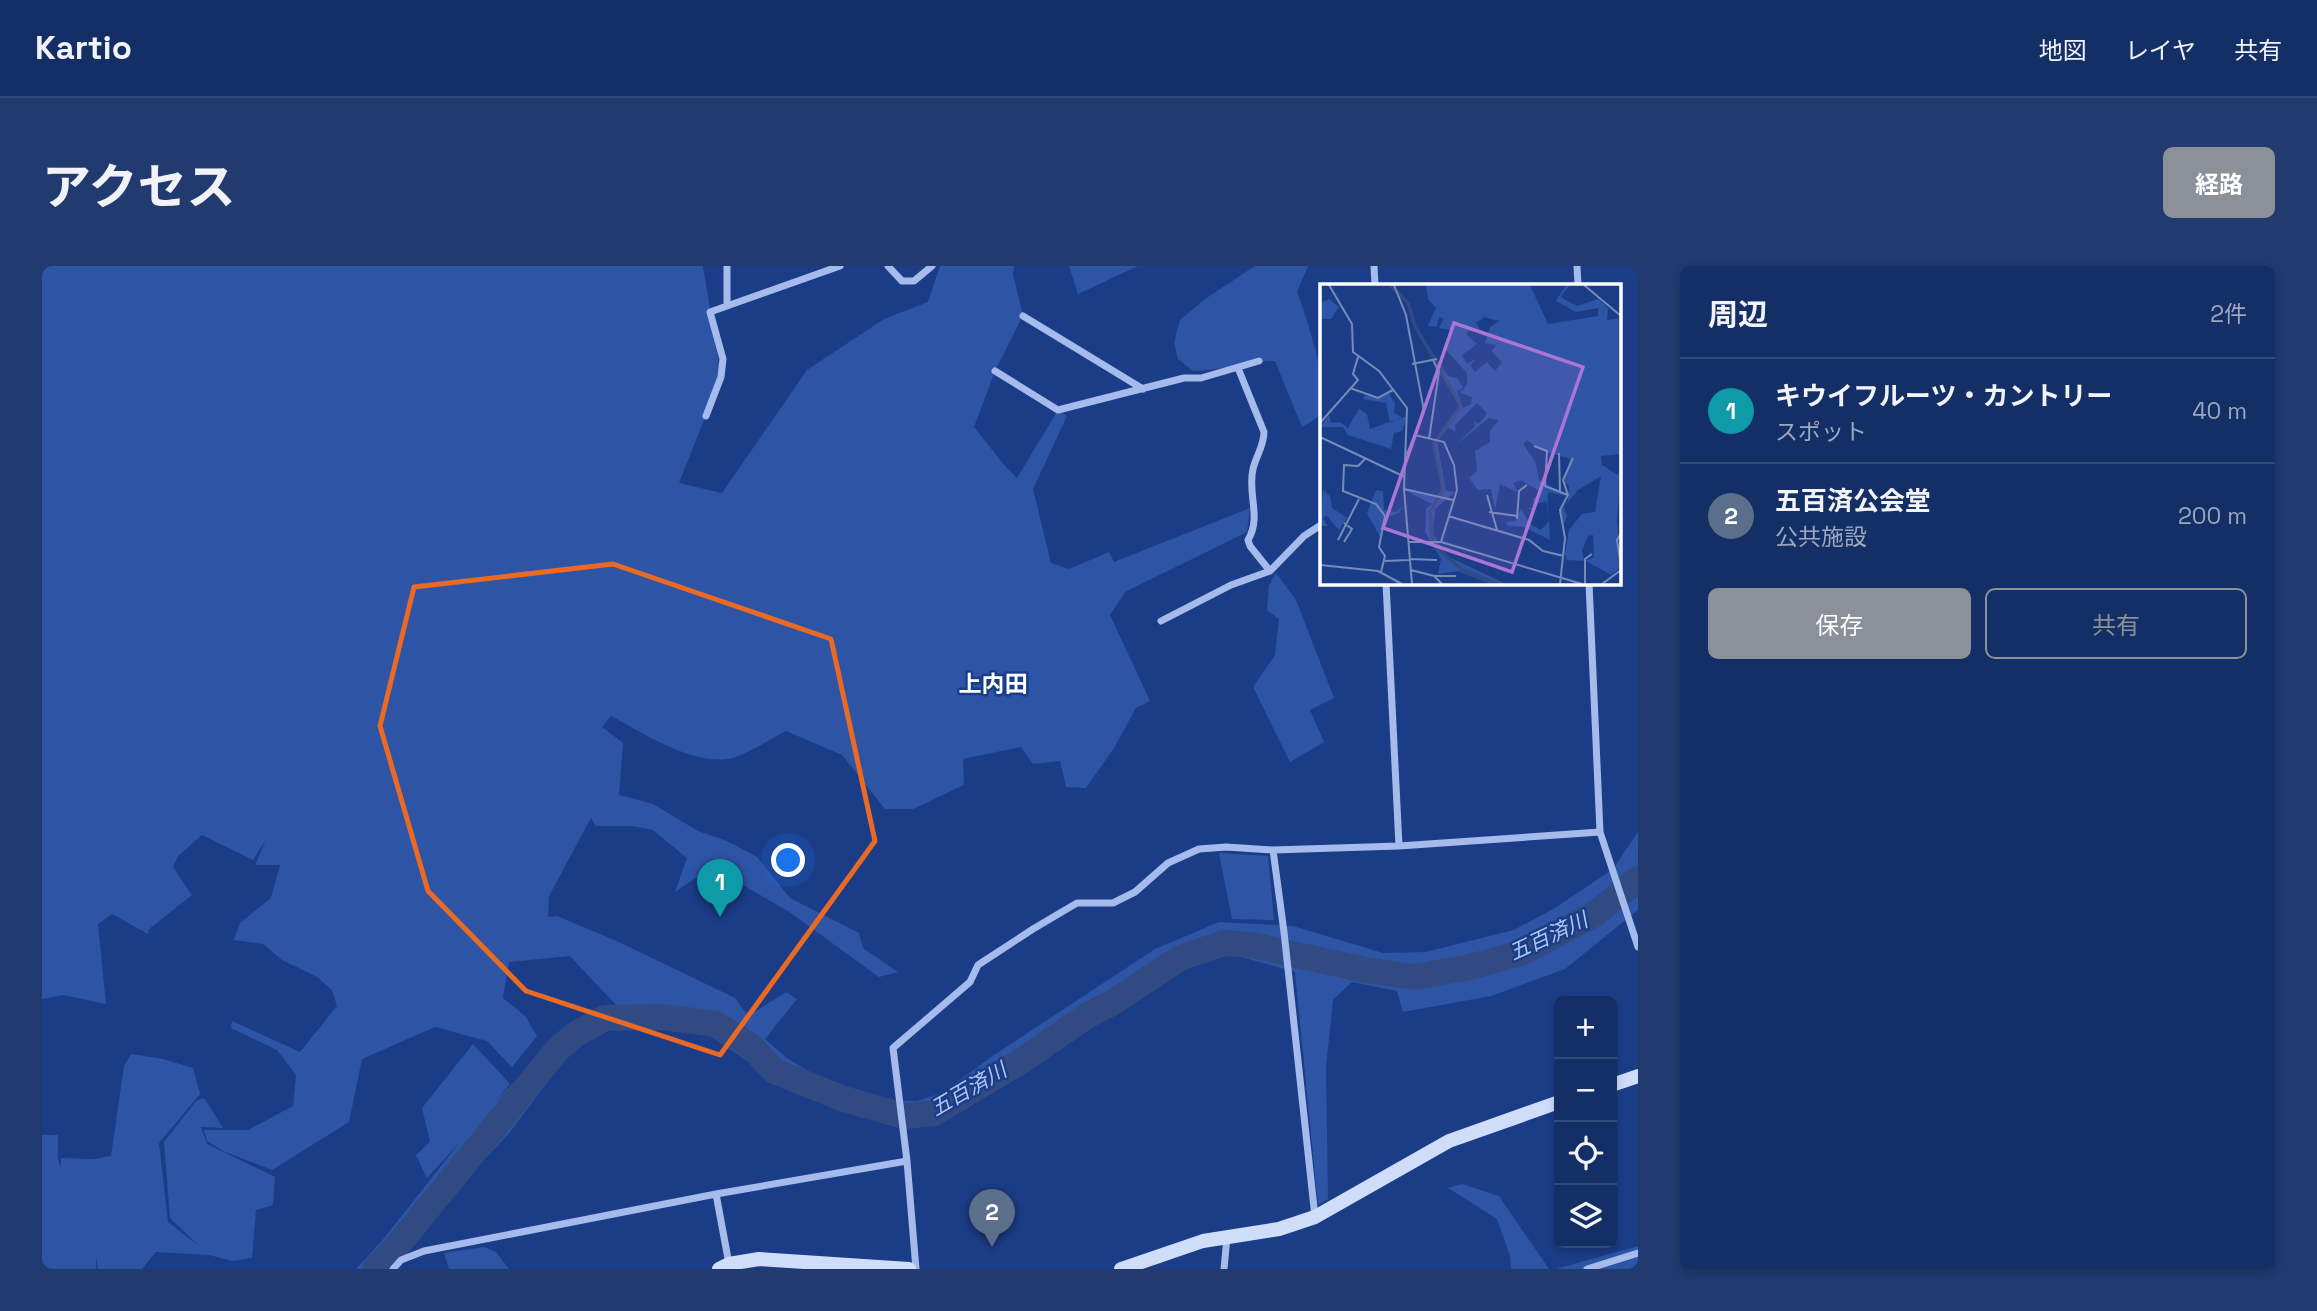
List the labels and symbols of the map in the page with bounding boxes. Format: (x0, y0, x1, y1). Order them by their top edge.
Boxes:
inset map (1320, 284, 1620, 584)
district label: 上内田 (959, 669, 1028, 699)
your location (771, 843, 805, 877)
pin: 1 (697, 859, 743, 917)
water label: 五百済川 (1504, 905, 1594, 966)
water label: 五百済川 (925, 1055, 1013, 1122)
pin: 2 (969, 1189, 1015, 1247)

